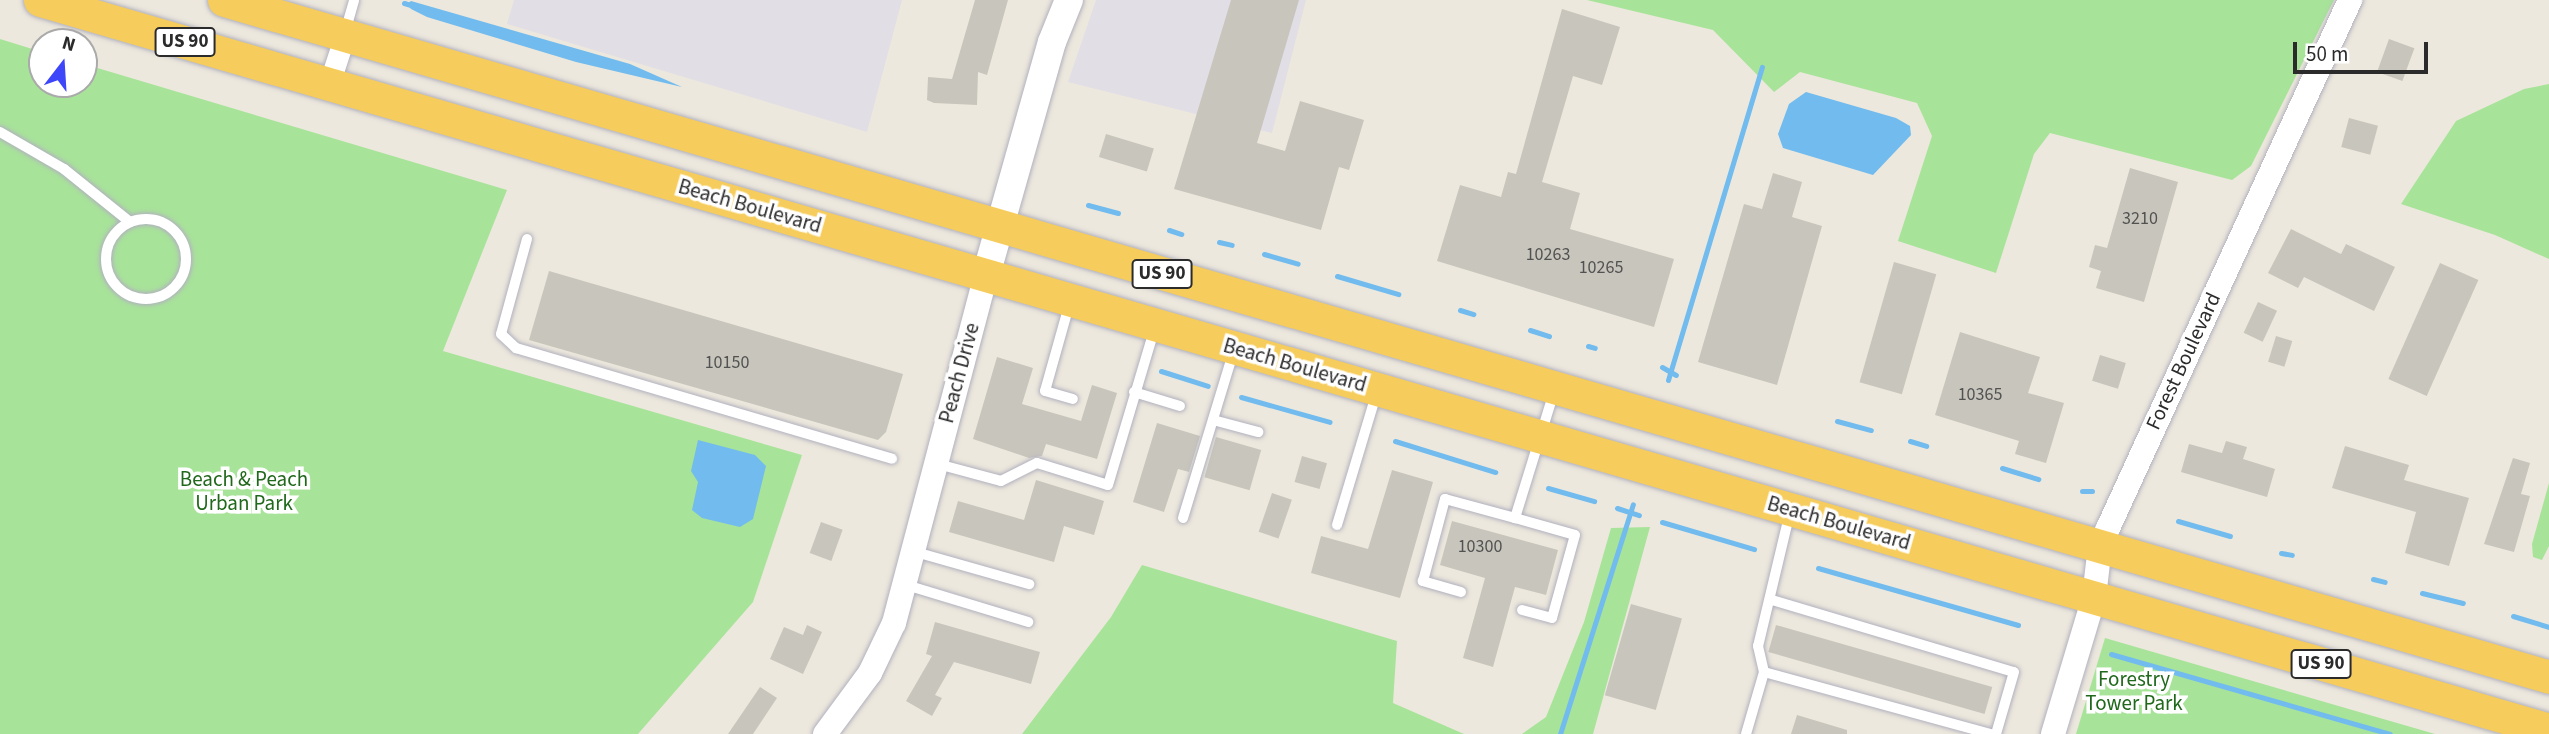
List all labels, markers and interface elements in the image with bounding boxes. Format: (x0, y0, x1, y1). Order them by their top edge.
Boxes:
road number: US 90 (154, 26, 216, 58)
north arrow (28, 28, 98, 98)
scale bar (2297, 28, 2432, 72)
text: N (59, 30, 79, 59)
text: 50 m (2306, 39, 2348, 69)
street label: Beach Boulevard (675, 173, 825, 239)
house number: 3210 (2122, 208, 2158, 230)
house number: 10263 (1526, 244, 1570, 266)
house number: 10265 (1579, 257, 1623, 279)
road number: US 90 (1130, 258, 1194, 290)
street label: Forest Boulevard (2140, 288, 2226, 434)
street label: Peach Drive (934, 320, 984, 426)
street label: Beach Boulevard (1220, 332, 1370, 398)
house number: 10150 (705, 352, 749, 374)
house number: 10365 (1958, 384, 2002, 406)
park label: Beach & Peach Urban Park (180, 466, 308, 516)
street label: Beach Boulevard (1764, 490, 1914, 556)
house number: 10300 (1458, 536, 1502, 558)
road number: US 90 (2290, 649, 2352, 680)
park label: Forestry Tower Park (2085, 666, 2183, 716)

